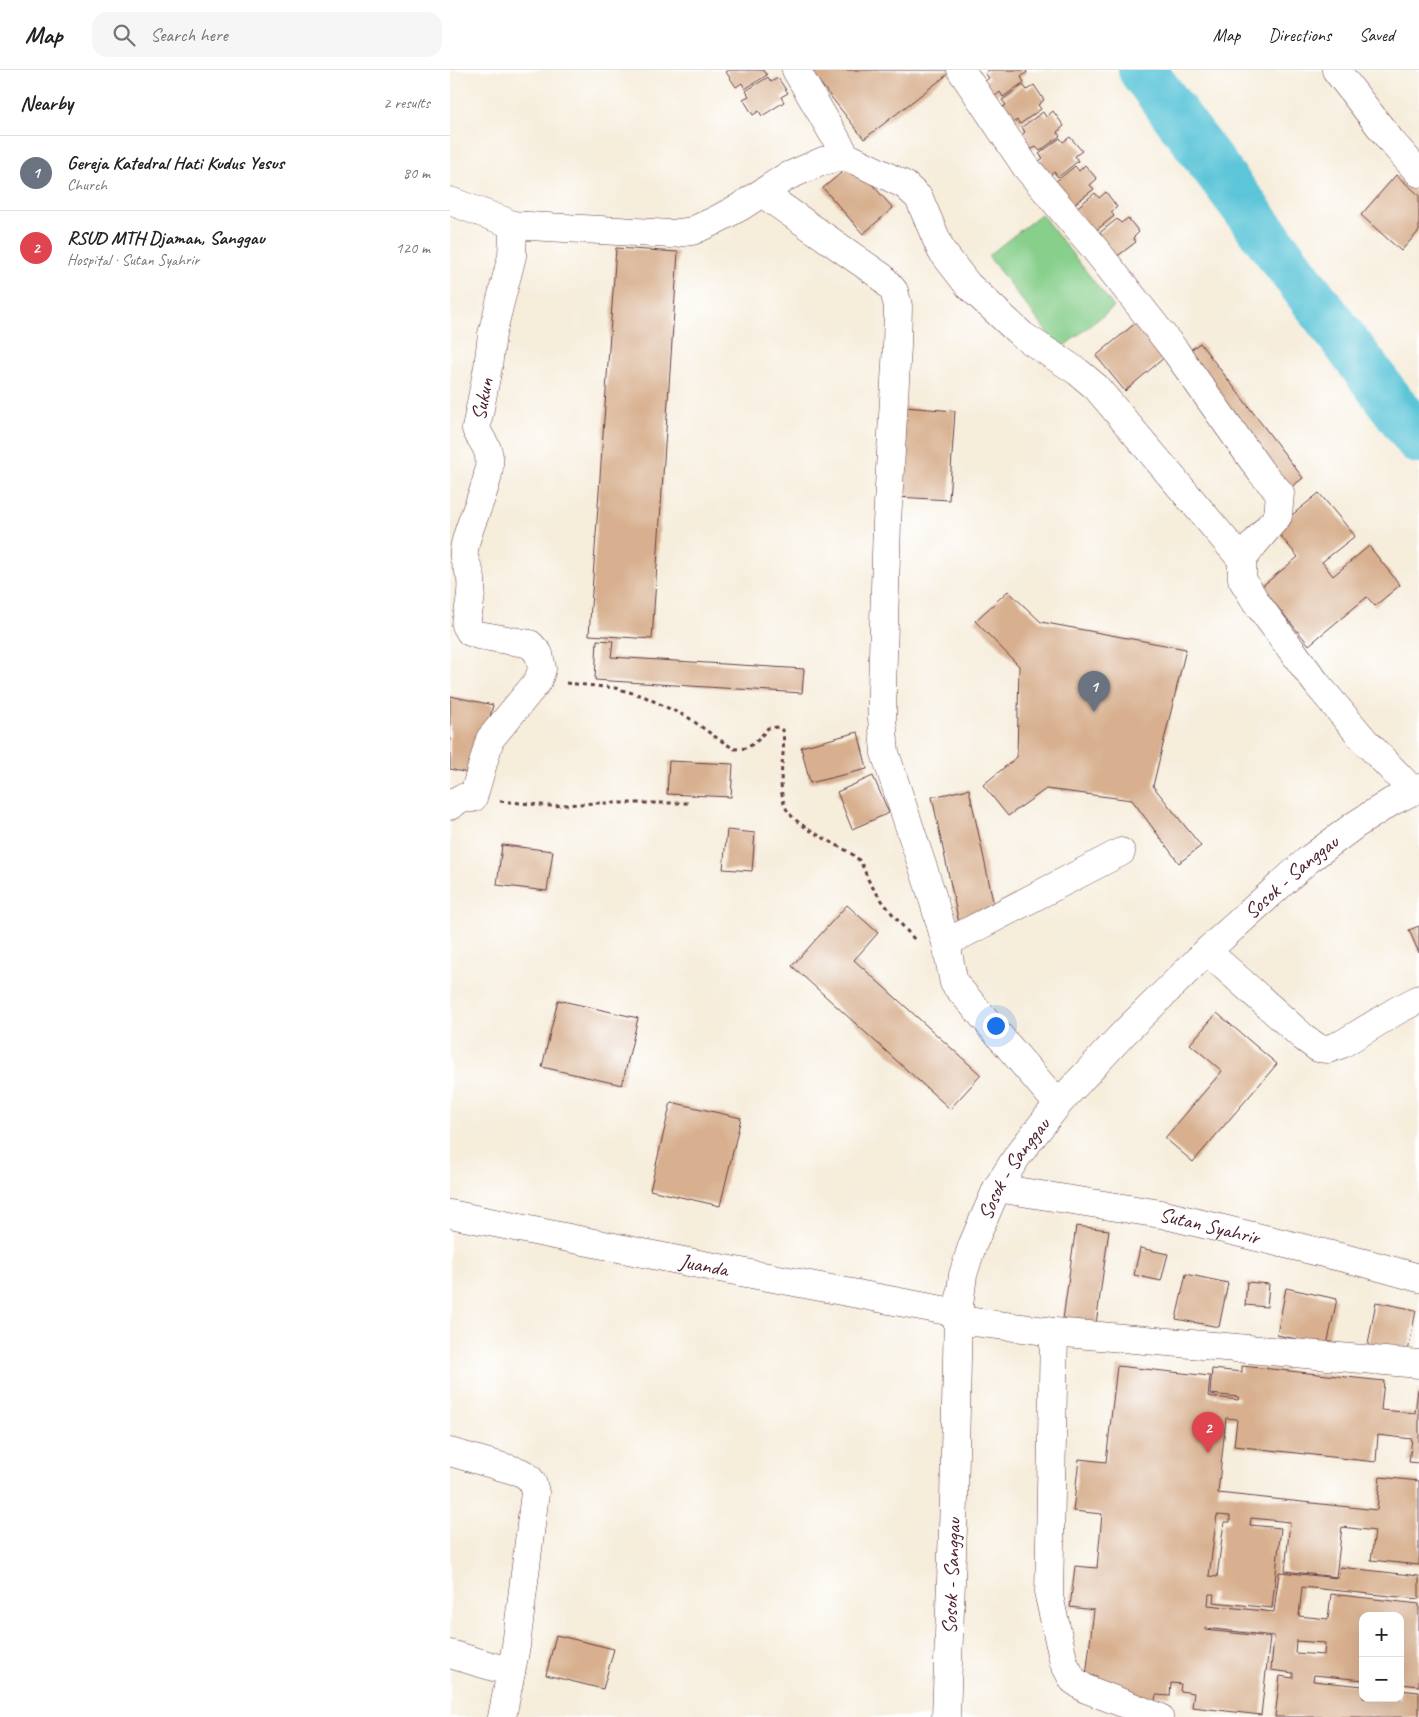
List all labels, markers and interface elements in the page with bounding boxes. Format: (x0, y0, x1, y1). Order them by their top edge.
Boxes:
search box (92, 12, 442, 57)
text: Map (25, 20, 62, 50)
icon: search (110, 21, 138, 49)
text: Search here (150, 23, 228, 47)
text: Map (1213, 24, 1240, 46)
text: Directions (1268, 24, 1331, 46)
text: Saved (1359, 24, 1394, 46)
text: Nearby (20, 90, 73, 116)
text: 2 results (383, 93, 430, 113)
text: Gereja Katedral Hati Kudus Yesus (67, 151, 284, 175)
text: 1 (32, 163, 40, 183)
text: 80 m (403, 163, 430, 183)
text: Church (67, 175, 107, 195)
text: RSUD MTH Djaman, Sanggau (67, 226, 264, 250)
text: 2 (32, 238, 40, 258)
text: 120 m (396, 238, 430, 258)
text: Hospital · Sutan Syahrir (67, 250, 199, 270)
street label: Sukun (465, 375, 499, 422)
pin: 1 (1078, 671, 1110, 712)
street label: Sosok - Sanggau (1239, 828, 1345, 924)
your location (983, 1013, 1009, 1039)
street label: Sosok - Sanggau (972, 1111, 1056, 1224)
street label: Sutan Syahrir (1157, 1201, 1264, 1251)
street label: Juanda (677, 1247, 733, 1283)
pin: 2 (1192, 1412, 1224, 1453)
street label: Sosok - Sanggau (936, 1516, 966, 1635)
map controls (1359, 1612, 1404, 1702)
button: + (1359, 1612, 1404, 1657)
button: − (1359, 1657, 1404, 1702)

